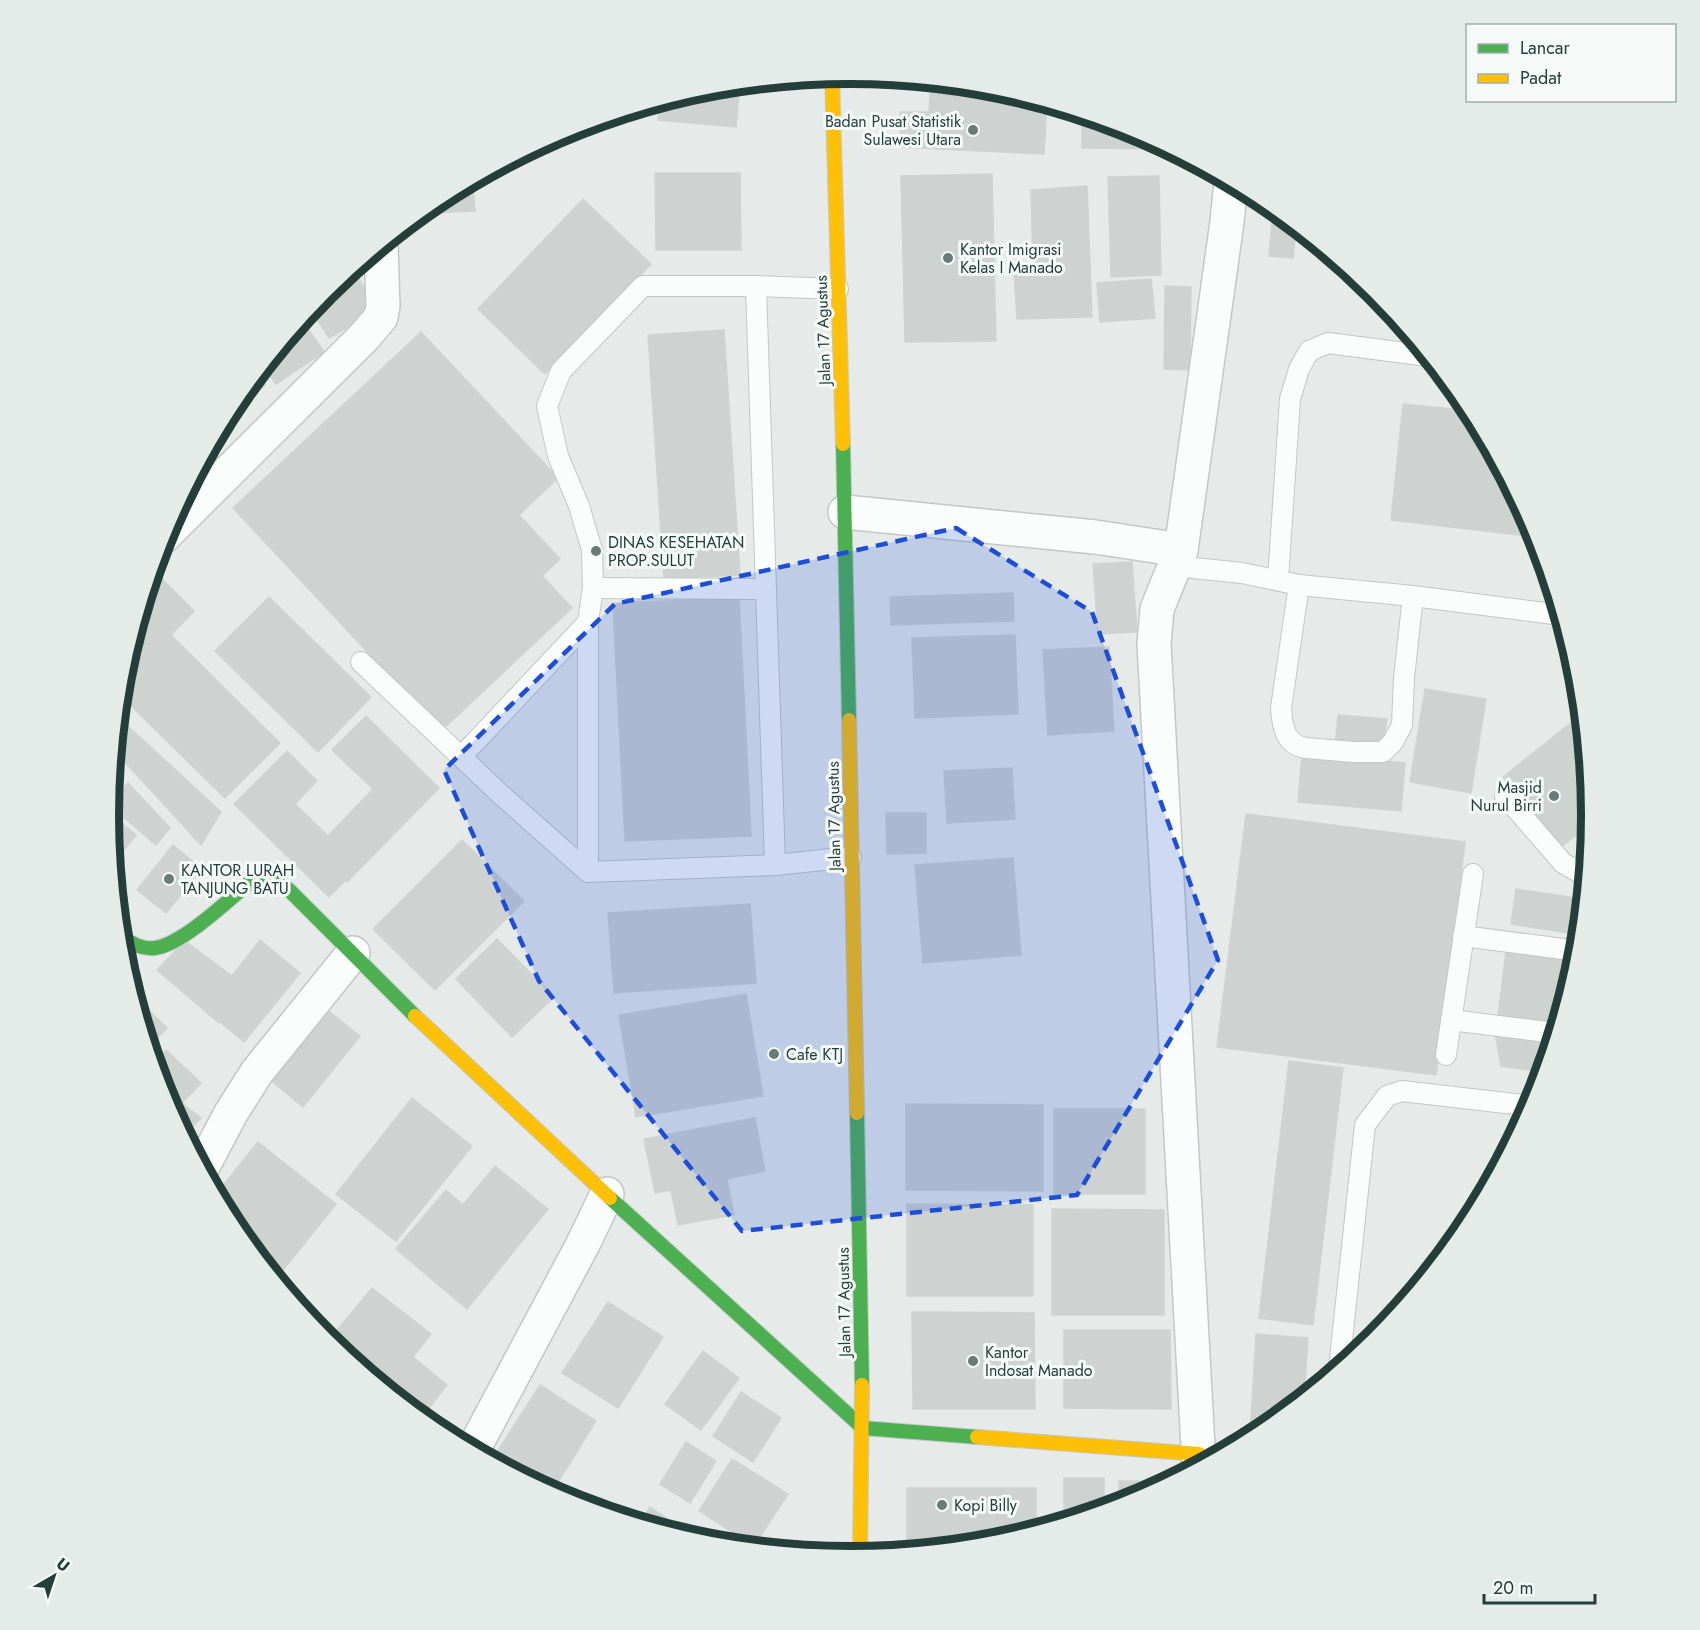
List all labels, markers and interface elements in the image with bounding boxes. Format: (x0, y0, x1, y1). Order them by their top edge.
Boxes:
legend (1466, 24, 1676, 102)
text: Lancar (1520, 35, 1570, 61)
text: Padat (1520, 65, 1562, 91)
place label: Badan Pusat Statistik Sulawesi Utara (825, 110, 962, 151)
marker: Badan Pusat Statistik Sulawesi Utara (966, 123, 980, 137)
place label: Kantor Imigrasi Kelas I Manado (960, 238, 1063, 279)
marker: Kantor Imigrasi Kelas I Manado (941, 251, 955, 265)
street label: Jalan 17 Agustus (810, 275, 836, 387)
place label: DINAS KESEHATAN PROP.SULUT (608, 531, 744, 572)
marker: DINAS KESEHATAN PROP.SULUT (589, 544, 603, 558)
street label: Jalan 17 Agustus (822, 761, 846, 873)
place label: Masjid Nurul Birri (1471, 776, 1542, 817)
marker: Masjid Nurul Birri (1547, 789, 1561, 803)
place label: KANTOR LURAH TANJUNG BATU (181, 859, 294, 900)
marker: KANTOR LURAH TANJUNG BATU (162, 872, 176, 886)
place label: Cafe KTJ (786, 1043, 843, 1066)
marker: Cafe KTJ (767, 1047, 781, 1061)
street label: Jalan 17 Agustus (832, 1247, 856, 1359)
place label: Kantor Indosat Manado (985, 1341, 1093, 1382)
marker: Kantor Indosat Manado (966, 1354, 980, 1368)
place label: Kopi Billy (954, 1494, 1018, 1517)
marker: Kopi Billy (935, 1498, 949, 1512)
north arrow (24, 1546, 84, 1606)
text: U (52, 1552, 75, 1577)
scale bar (1484, 1567, 1595, 1605)
text: 20 m (1493, 1575, 1533, 1601)

